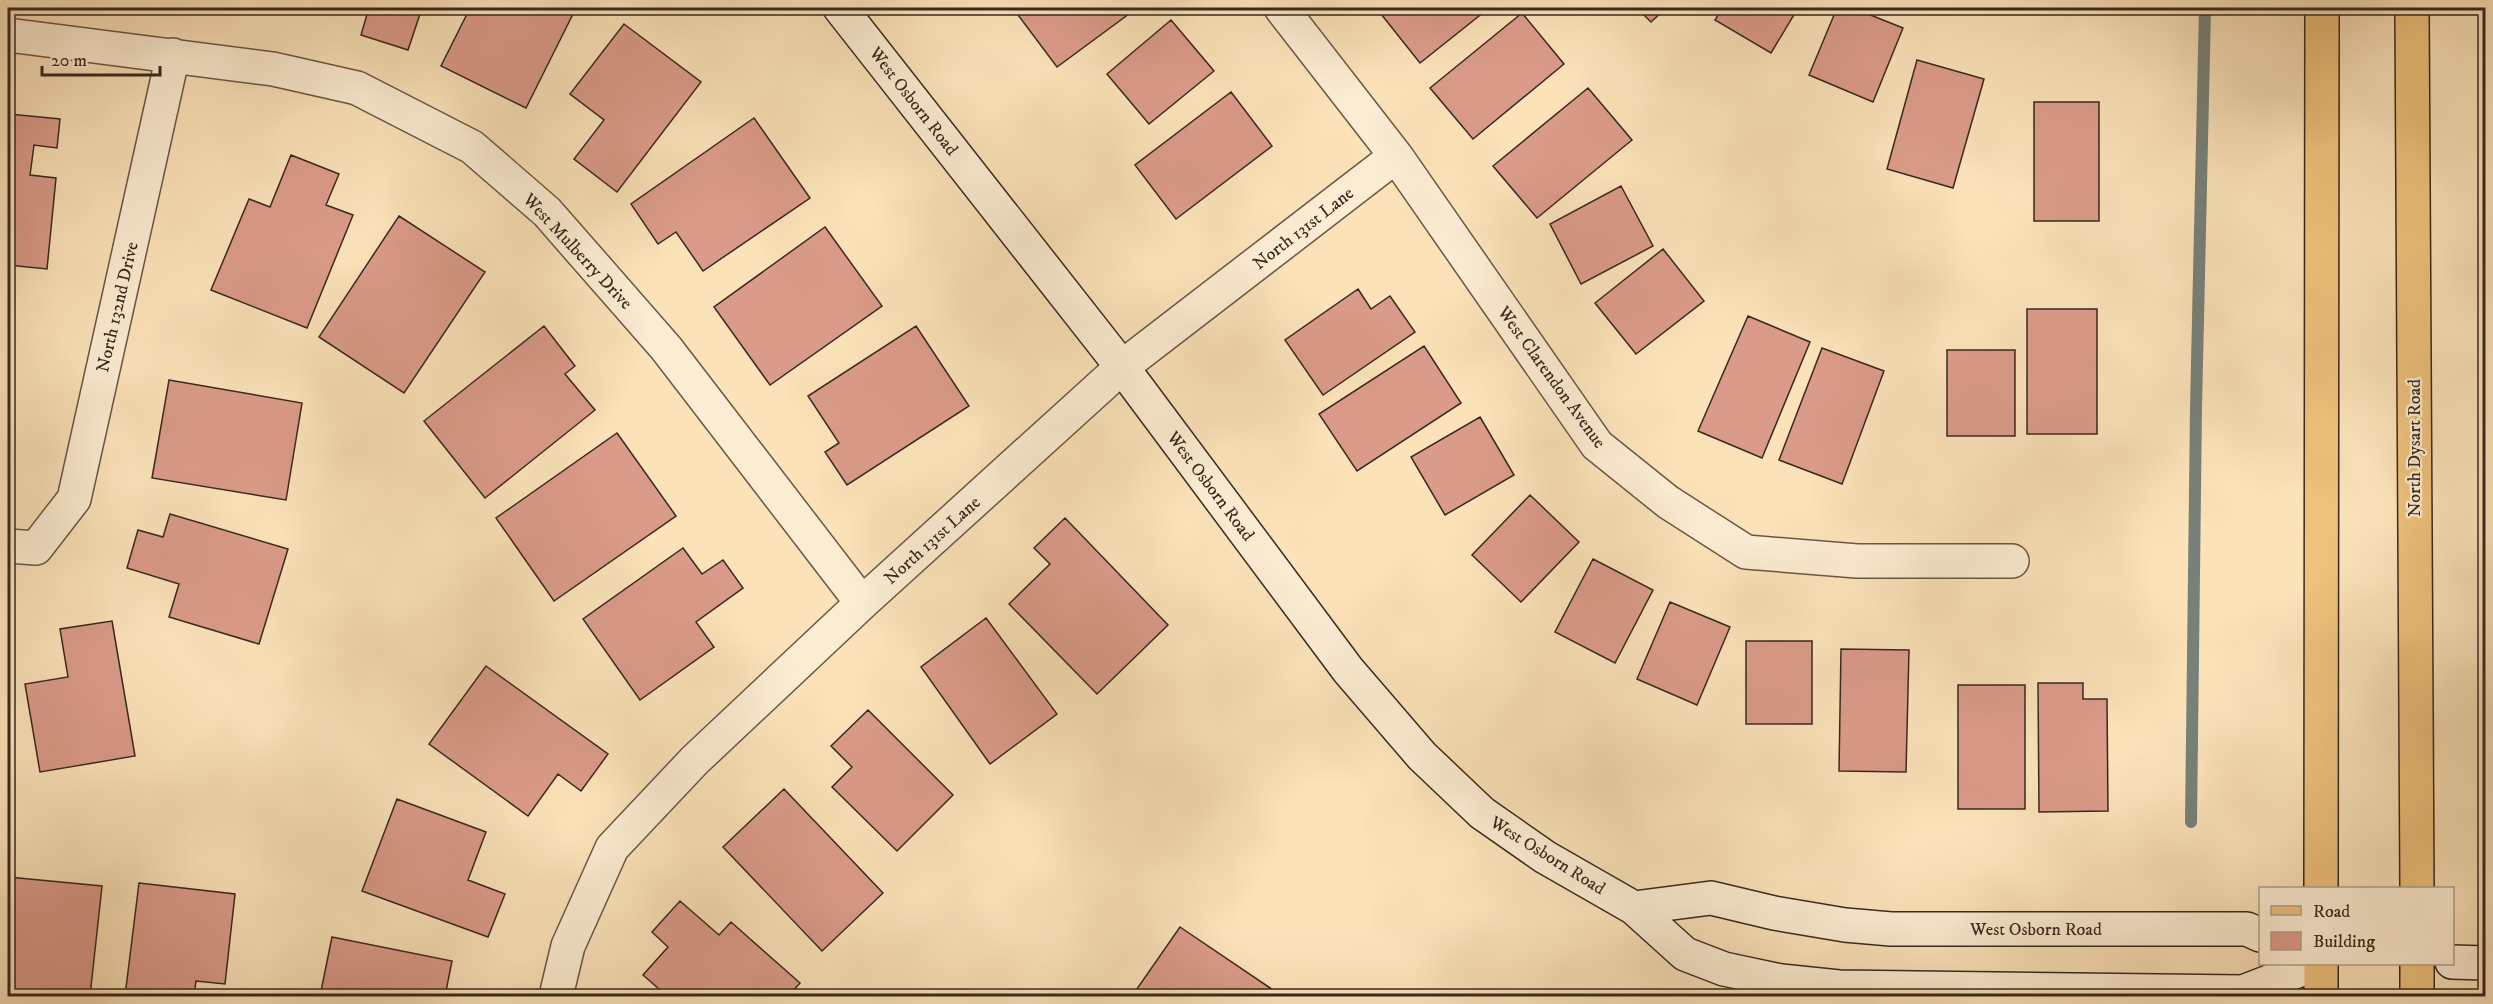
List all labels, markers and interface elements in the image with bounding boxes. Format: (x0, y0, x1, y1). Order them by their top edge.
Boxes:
scale bar (42, 39, 160, 77)
street label: West Osborn Road (863, 42, 962, 160)
text: 20 m (51, 50, 87, 72)
street label: North 131st Lane (1249, 183, 1358, 275)
street label: West Mulberry Drive (517, 188, 637, 314)
street label: North 132nd Drive (92, 240, 144, 375)
street label: West Clarendon Avenue (1492, 301, 1610, 453)
street label: North Dysart Road (2404, 379, 2426, 517)
street label: West Osborn Road (1161, 427, 1259, 546)
street label: North 131st Lane (880, 492, 985, 590)
street label: West Osborn Road (1485, 811, 1609, 900)
legend (2259, 887, 2454, 965)
text: Road (2313, 901, 2350, 923)
street label: West Osborn Road (1969, 919, 2102, 941)
text: Building (2313, 931, 2375, 953)

